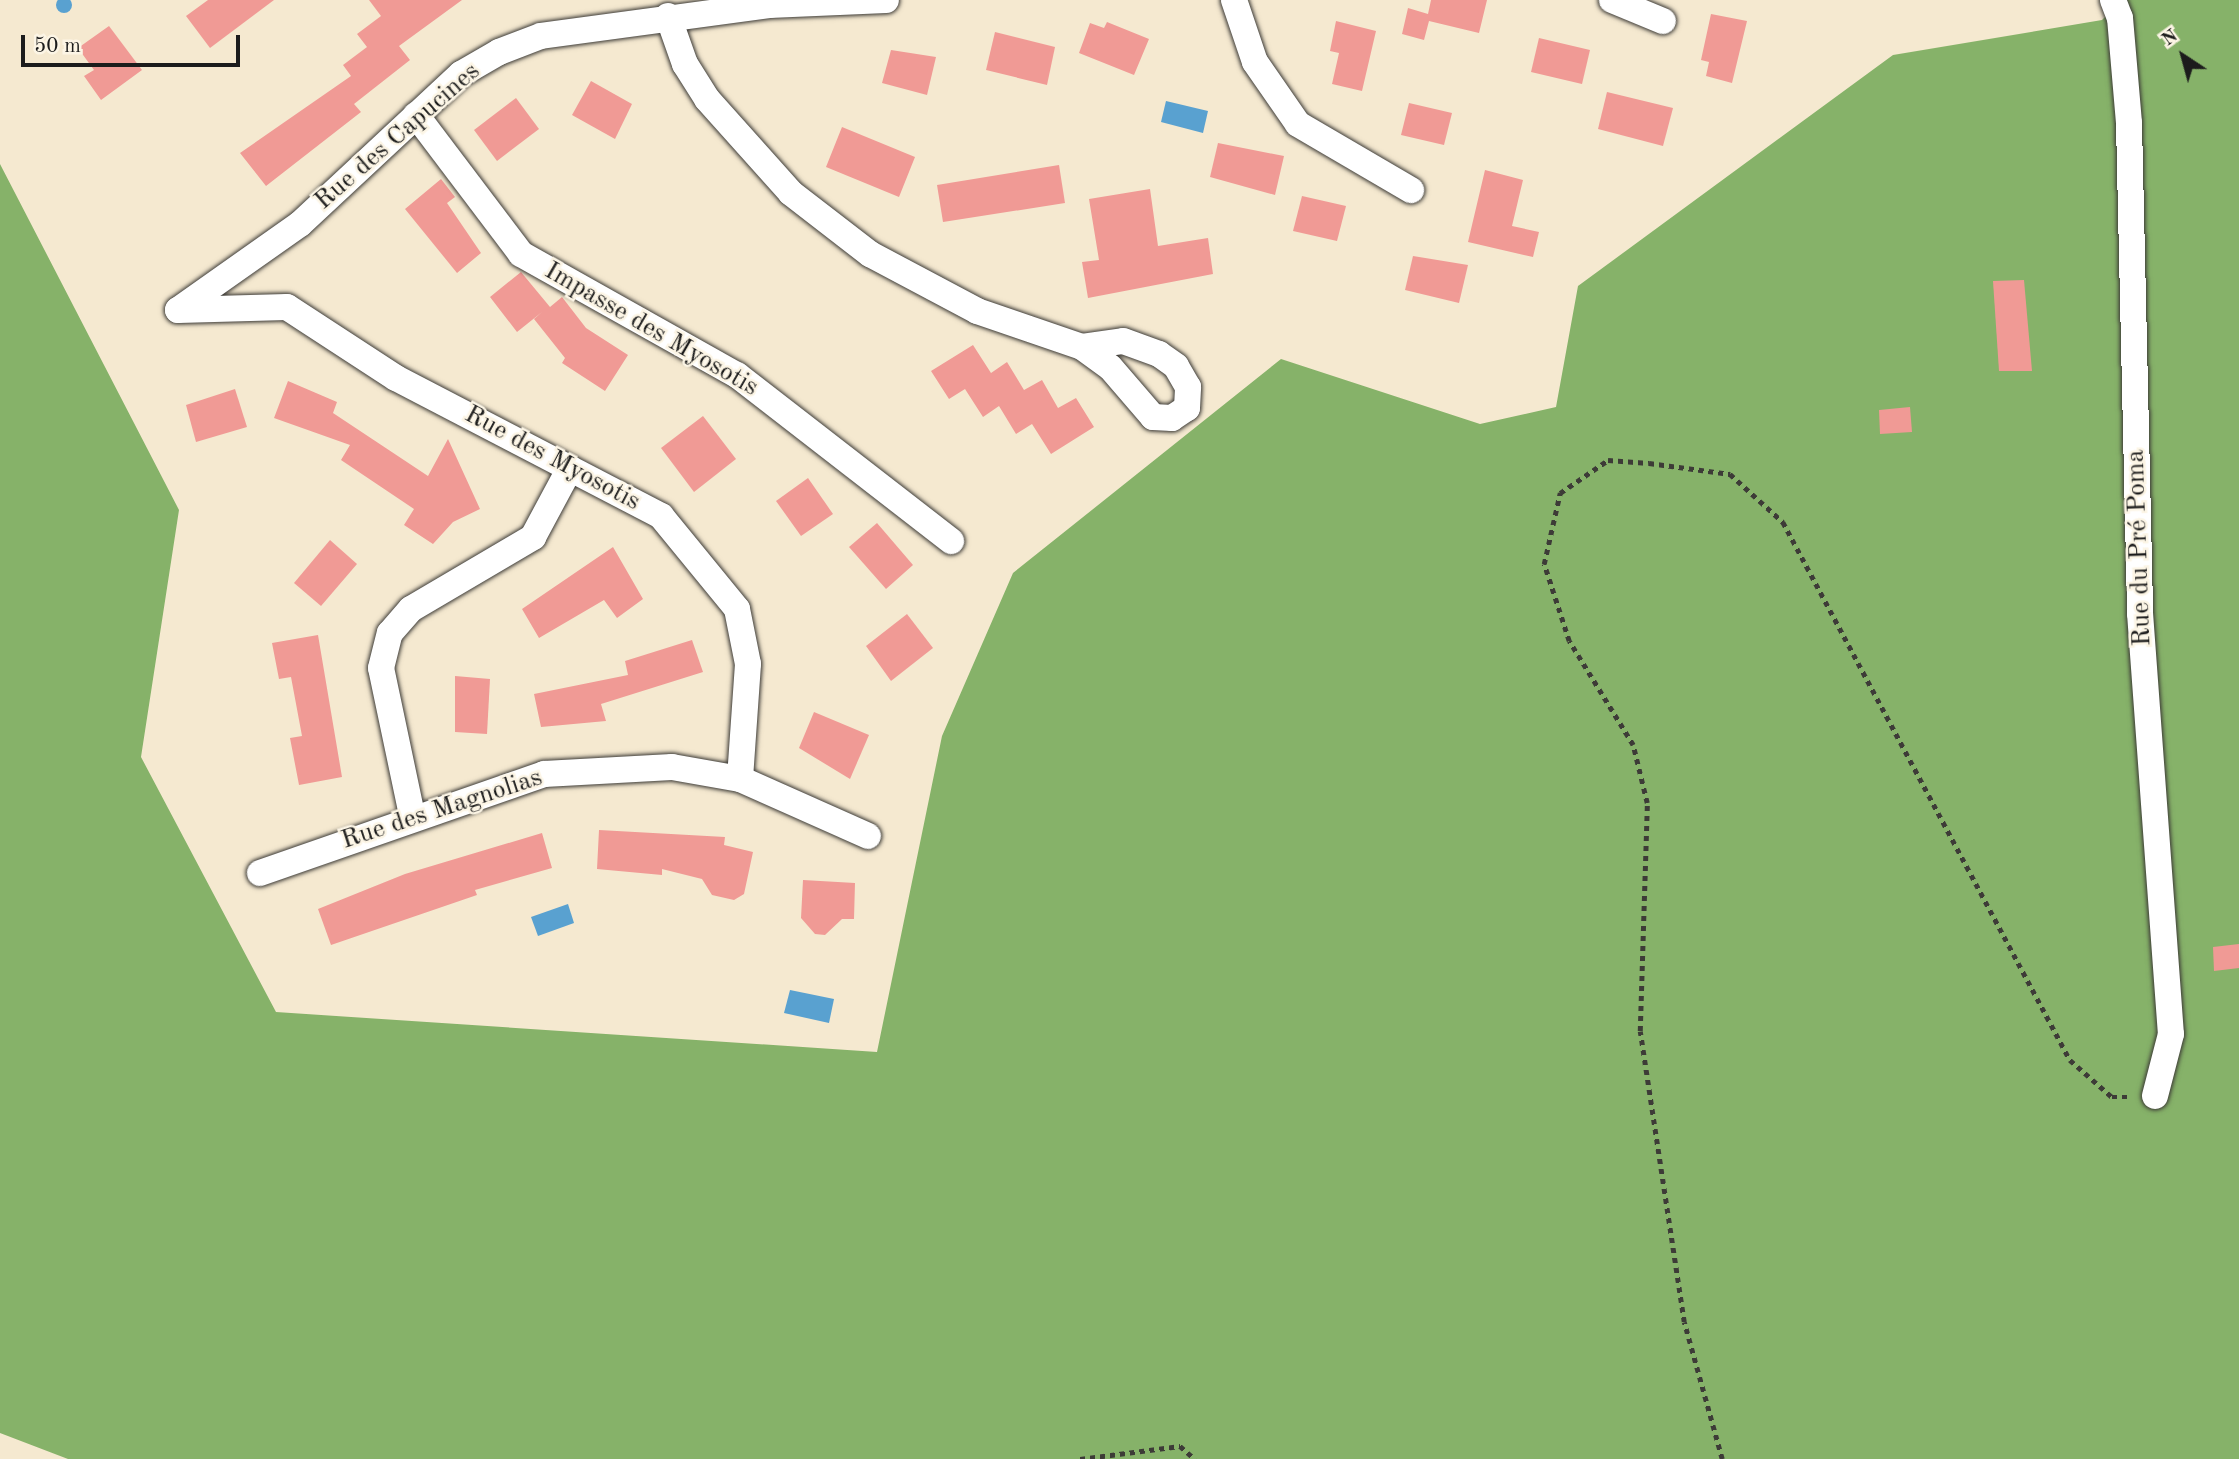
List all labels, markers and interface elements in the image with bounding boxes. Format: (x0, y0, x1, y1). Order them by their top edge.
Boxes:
scale bar (24, 21, 243, 65)
north arrow (2148, 21, 2218, 91)
text: N (2159, 27, 2182, 51)
text: 50 m (34, 36, 81, 57)
street label: Rue des Capucines (309, 57, 487, 217)
street label: Impasse des Myosotis (538, 256, 764, 404)
street label: Rue des Myosotis (459, 400, 645, 518)
street label: Rue du Pré Poma (2121, 449, 2159, 647)
street label: Rue des Magnolias (338, 763, 546, 857)

